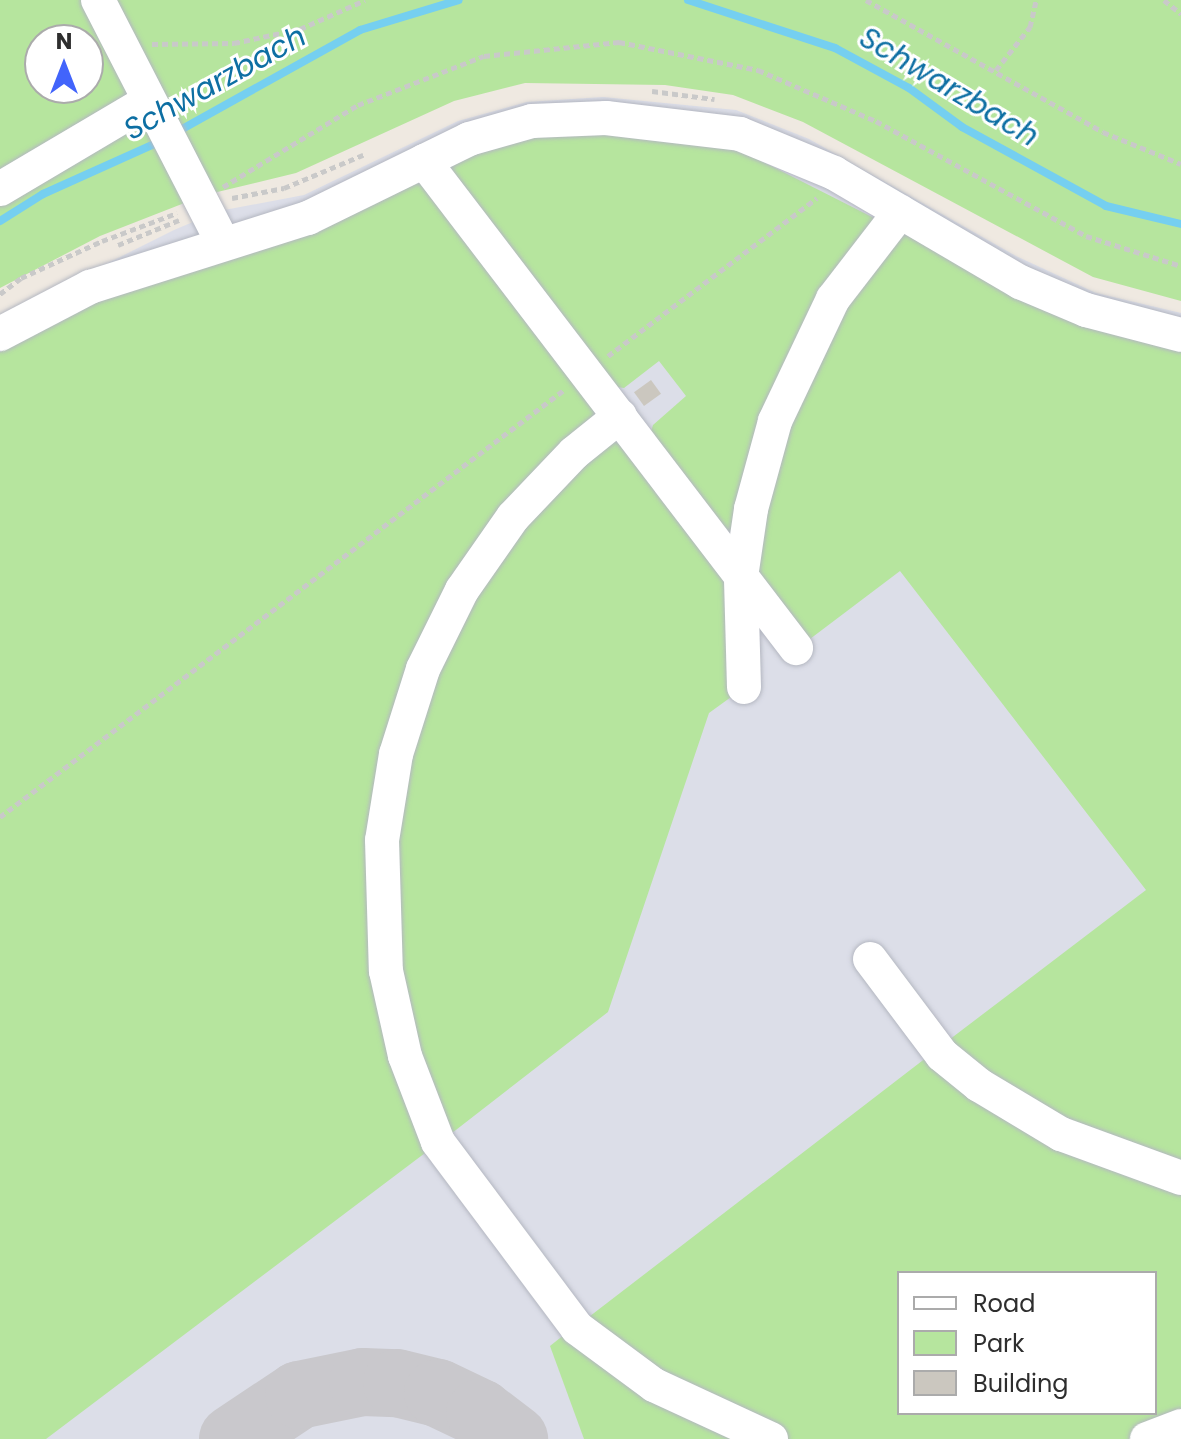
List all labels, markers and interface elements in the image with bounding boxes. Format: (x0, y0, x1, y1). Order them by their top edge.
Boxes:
water label: Schwarzbach (118, 18, 312, 148)
water label: Schwarzbach (853, 19, 1045, 155)
north arrow (24, 24, 104, 104)
text: N (56, 26, 72, 57)
legend (897, 1271, 1157, 1415)
text: Road (973, 1287, 1035, 1320)
text: Park (973, 1327, 1024, 1360)
text: Building (973, 1367, 1069, 1400)

